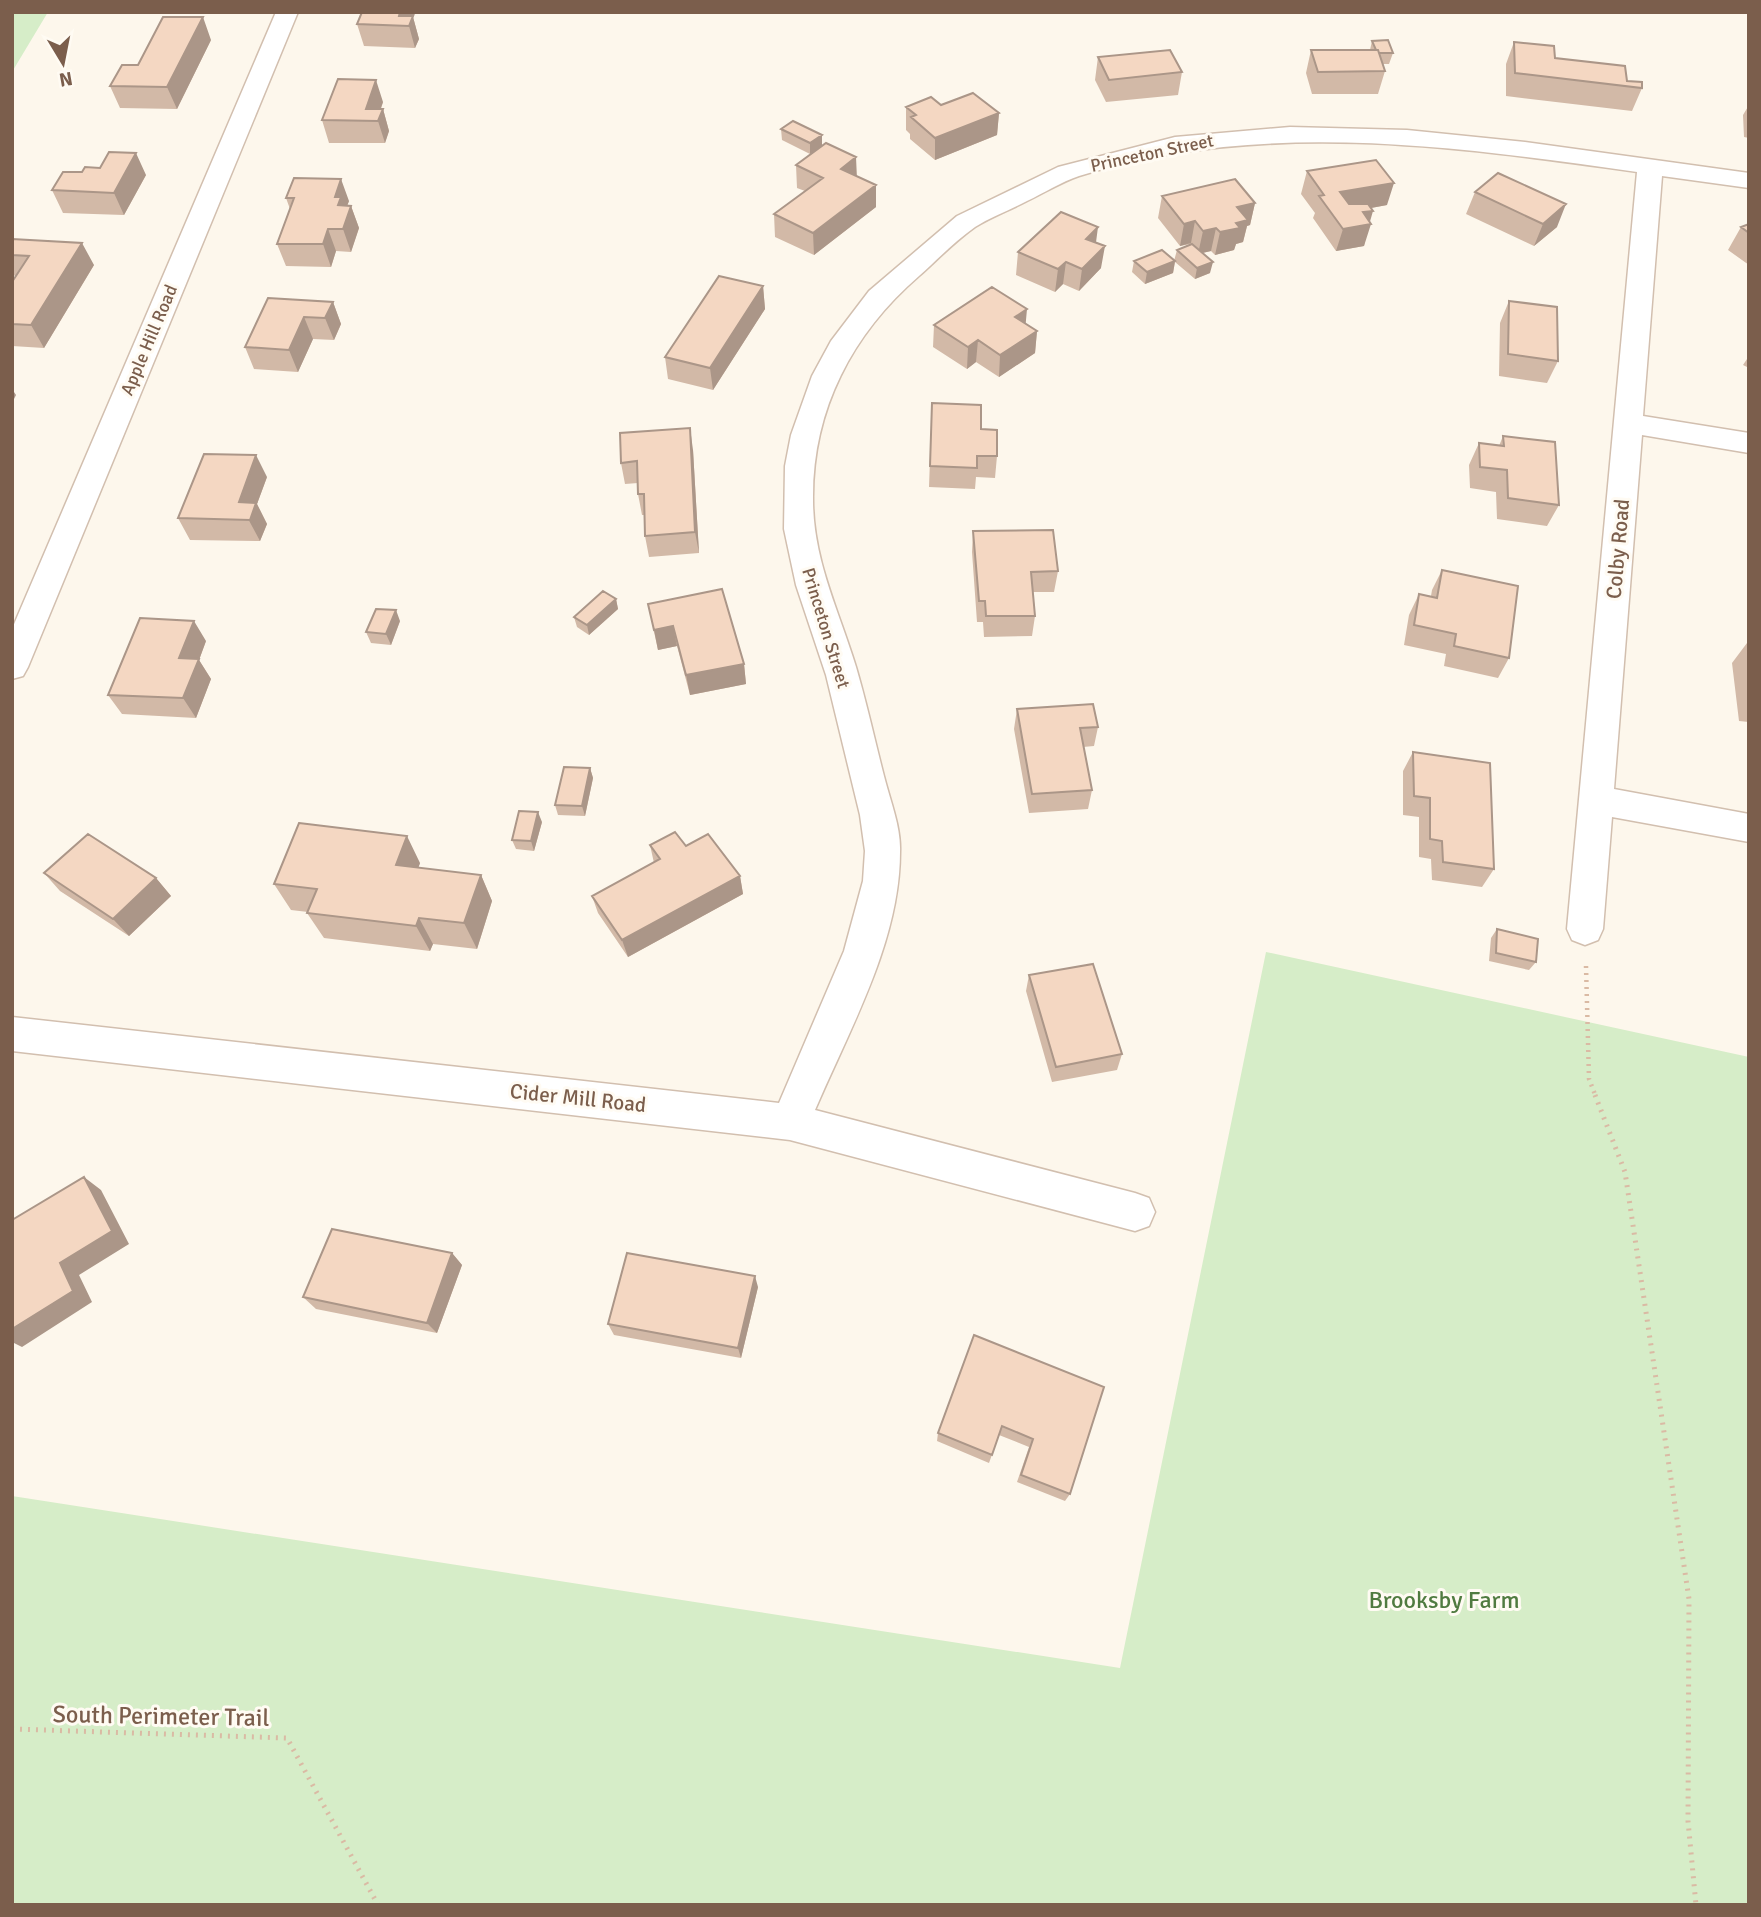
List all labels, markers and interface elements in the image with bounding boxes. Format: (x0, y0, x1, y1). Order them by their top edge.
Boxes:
north arrow (28, 28, 98, 98)
text: N (57, 66, 74, 92)
street label: Princeton Street (1089, 129, 1215, 177)
street label: Apple Hill Road (116, 281, 182, 399)
street label: Colby Road (1601, 498, 1635, 600)
street label: Princeton Street (797, 565, 855, 691)
street label: Cider Mill Road (509, 1078, 647, 1118)
park label: Brooksby Farm (1368, 1585, 1520, 1615)
street label: South Perimeter Trail (52, 1699, 270, 1733)

